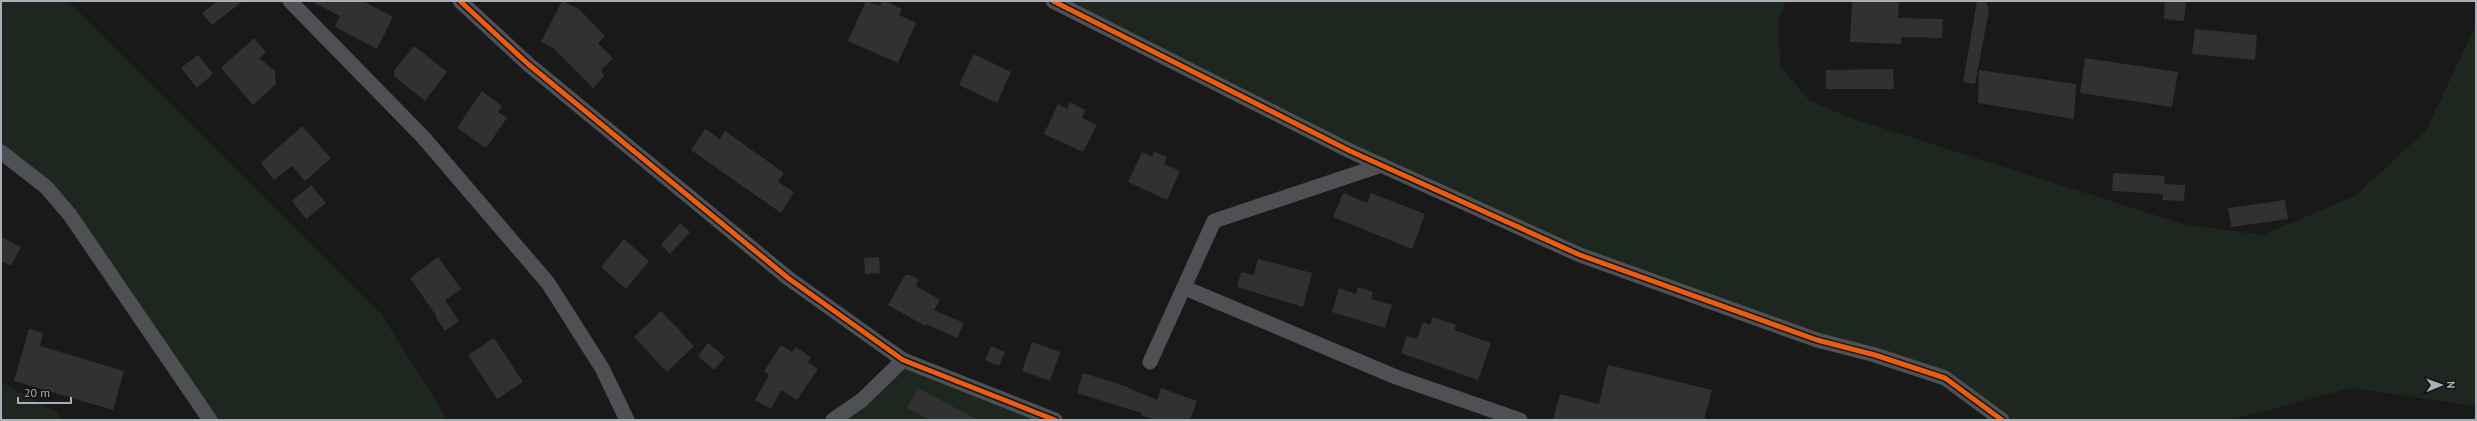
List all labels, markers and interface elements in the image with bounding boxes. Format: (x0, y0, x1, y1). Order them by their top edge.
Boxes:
north arrow (2421, 365, 2461, 405)
scale bar (18, 379, 71, 405)
text: N (2444, 381, 2458, 389)
text: 20 m (24, 385, 50, 400)

